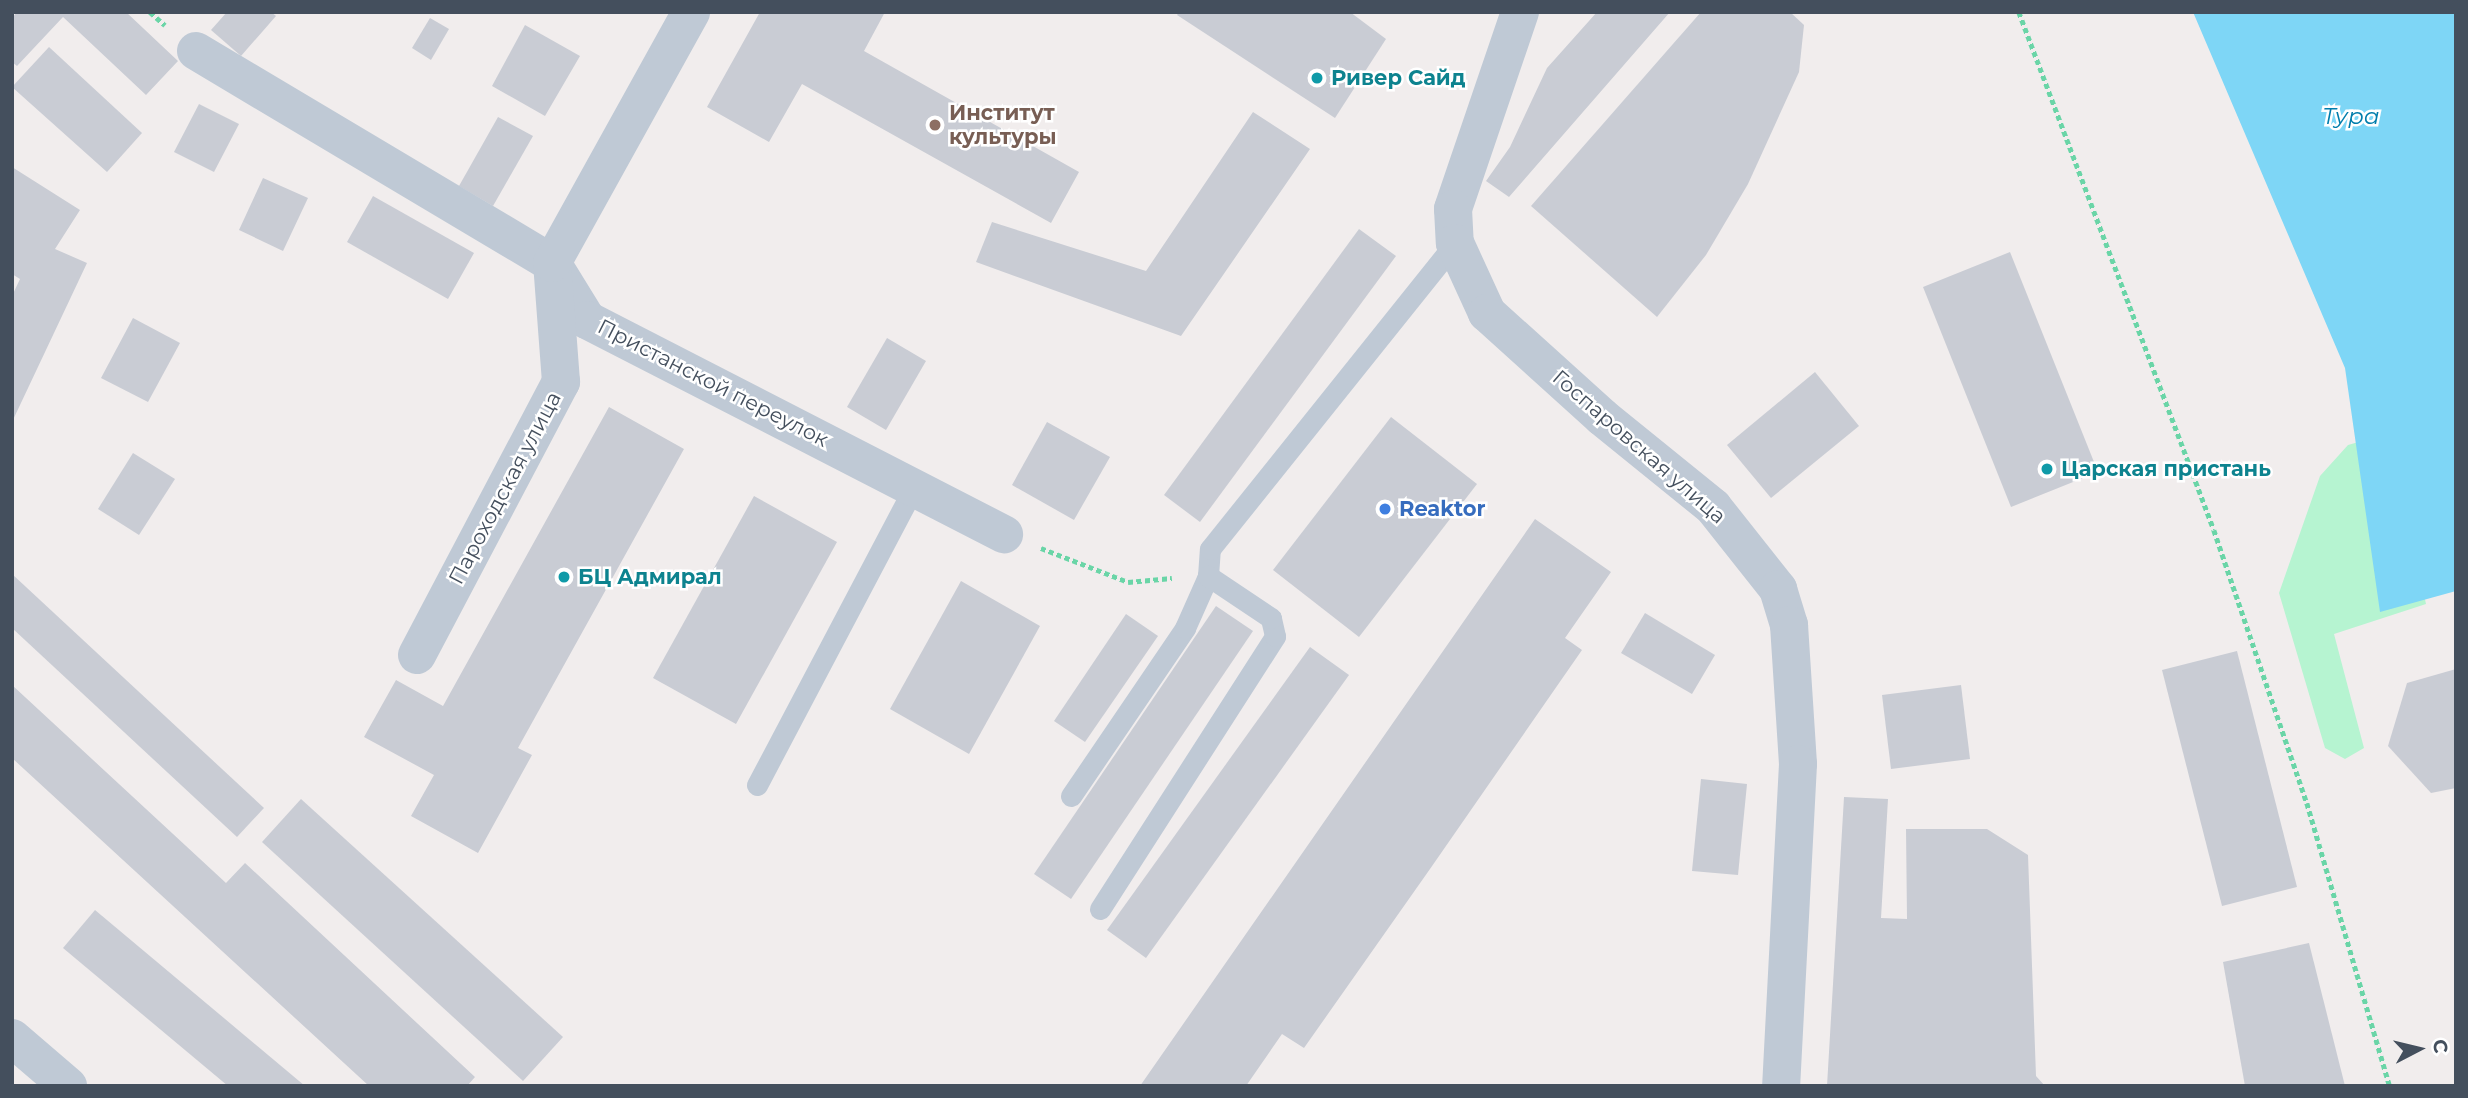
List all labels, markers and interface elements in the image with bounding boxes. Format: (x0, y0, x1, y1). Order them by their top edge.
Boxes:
place label: Ривер Сайд (1331, 65, 1465, 91)
marker: Ривер Сайд (1309, 70, 1325, 86)
place label: Институт культуры (949, 100, 1057, 150)
water label: Тура (2322, 102, 2380, 130)
marker: Институт культуры (927, 117, 943, 133)
street label: Пристанской переулок (593, 314, 833, 452)
street label: Госпаровская улица (1547, 365, 1731, 529)
street label: Пароходская улица (444, 387, 566, 589)
place label: Царская пристань (2061, 456, 2271, 482)
marker: Царская пристань (2039, 461, 2055, 477)
place label: Reaktor (1399, 496, 1486, 522)
marker: Reaktor (1377, 501, 1393, 517)
place label: БЦ Адмирал (578, 564, 722, 590)
marker: БЦ Адмирал (556, 569, 572, 585)
north arrow (2384, 1014, 2454, 1084)
text: С (2428, 1038, 2453, 1055)

